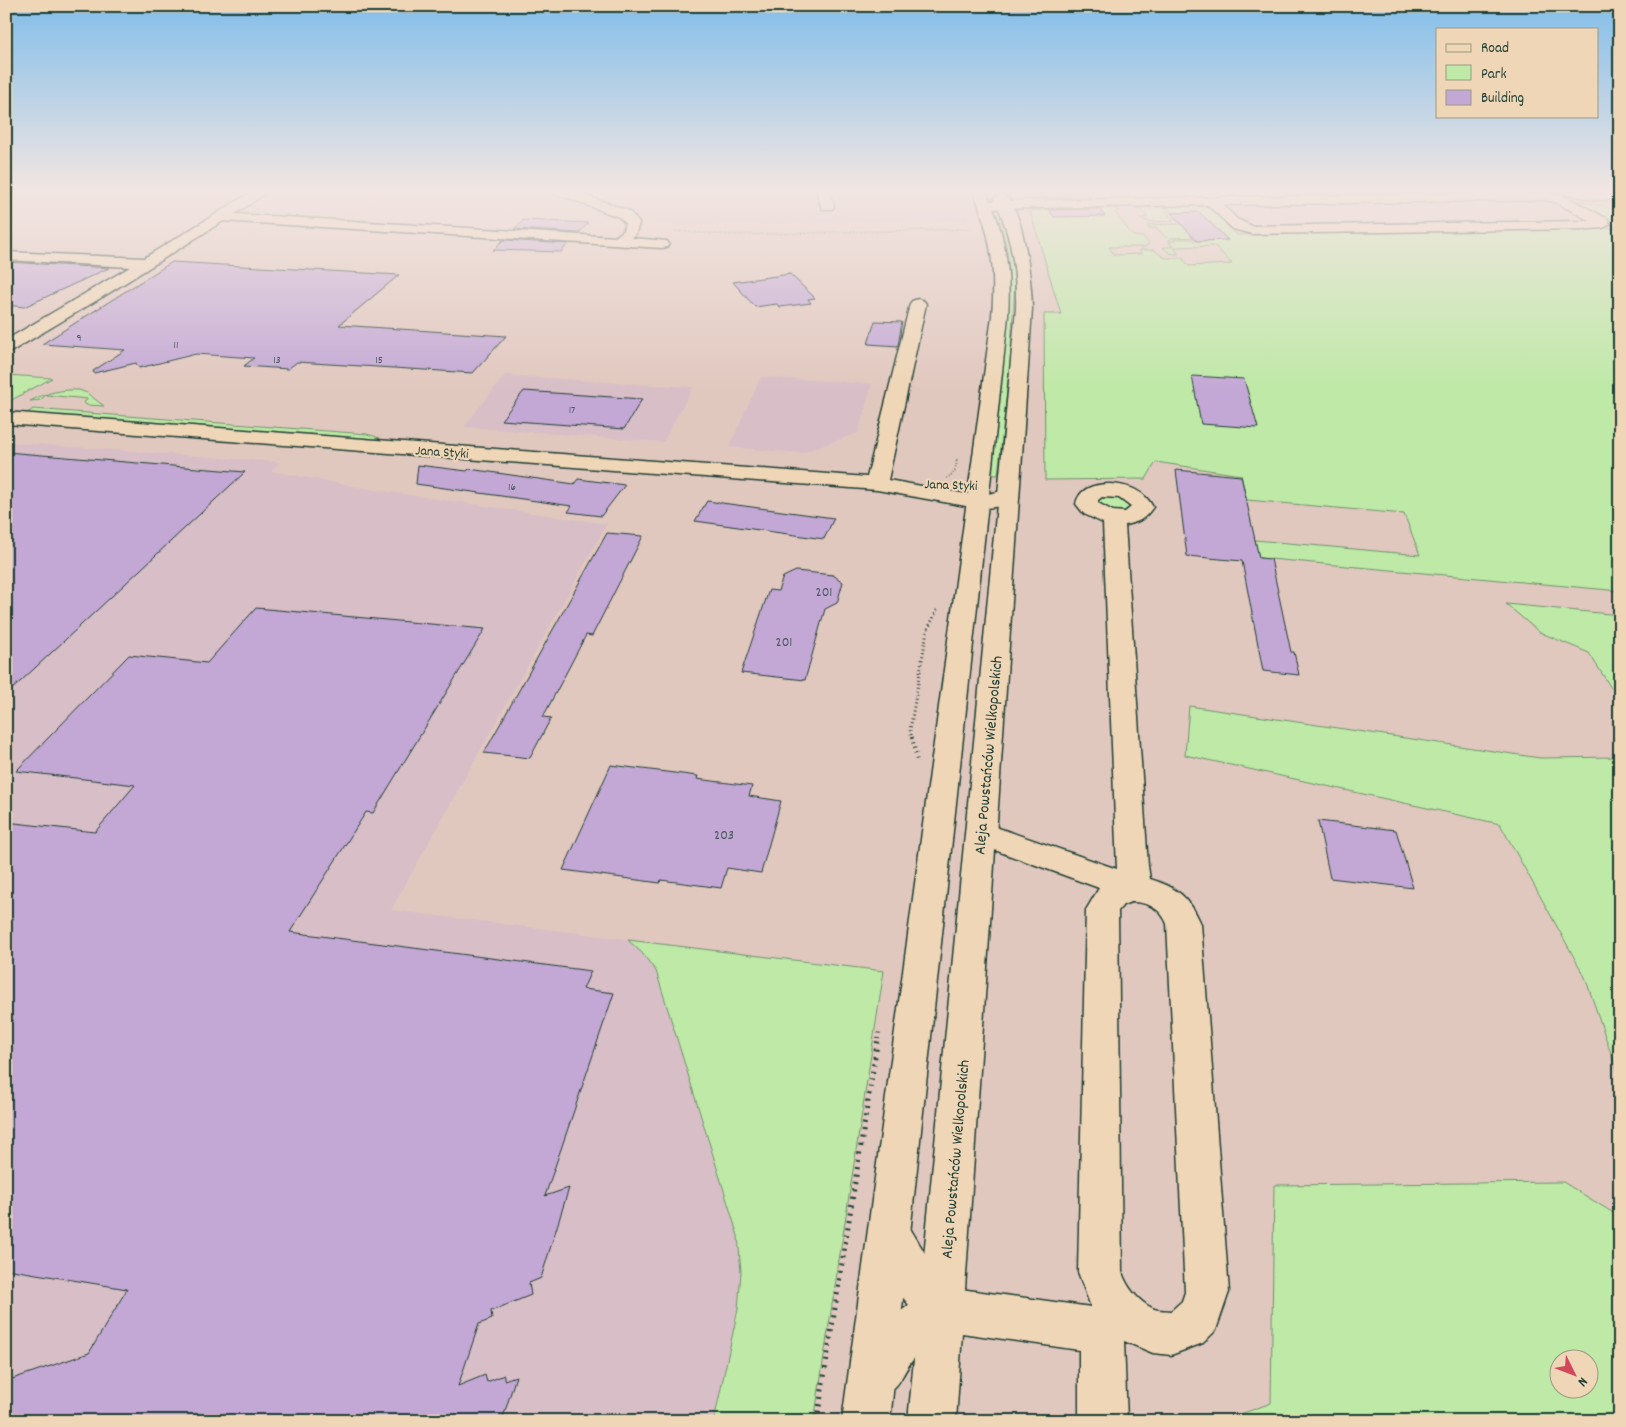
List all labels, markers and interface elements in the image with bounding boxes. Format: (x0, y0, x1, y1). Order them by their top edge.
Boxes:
legend (1436, 28, 1598, 118)
text: Road (1481, 38, 1509, 60)
text: Park (1481, 64, 1507, 86)
text: Building (1481, 88, 1524, 110)
house number: 9 (76, 331, 82, 347)
house number: 11 (174, 338, 178, 354)
house number: 13 (273, 353, 281, 369)
house number: 15 (375, 353, 383, 369)
house number: 17 (569, 403, 575, 419)
street label: Jana Styki (415, 441, 470, 465)
street label: Jana Styki (924, 475, 978, 497)
house number: 16 (508, 480, 516, 496)
house number: 201 (816, 583, 832, 603)
house number: 201 (776, 633, 792, 653)
street label: Aleja Powstańców Wielkopolskich (969, 655, 1010, 856)
house number: 203 (714, 826, 734, 846)
street label: Aleja Powstańców Wielkopolskich (936, 1059, 977, 1260)
north arrow (1548, 1350, 1598, 1400)
text: N (1572, 1372, 1592, 1391)

